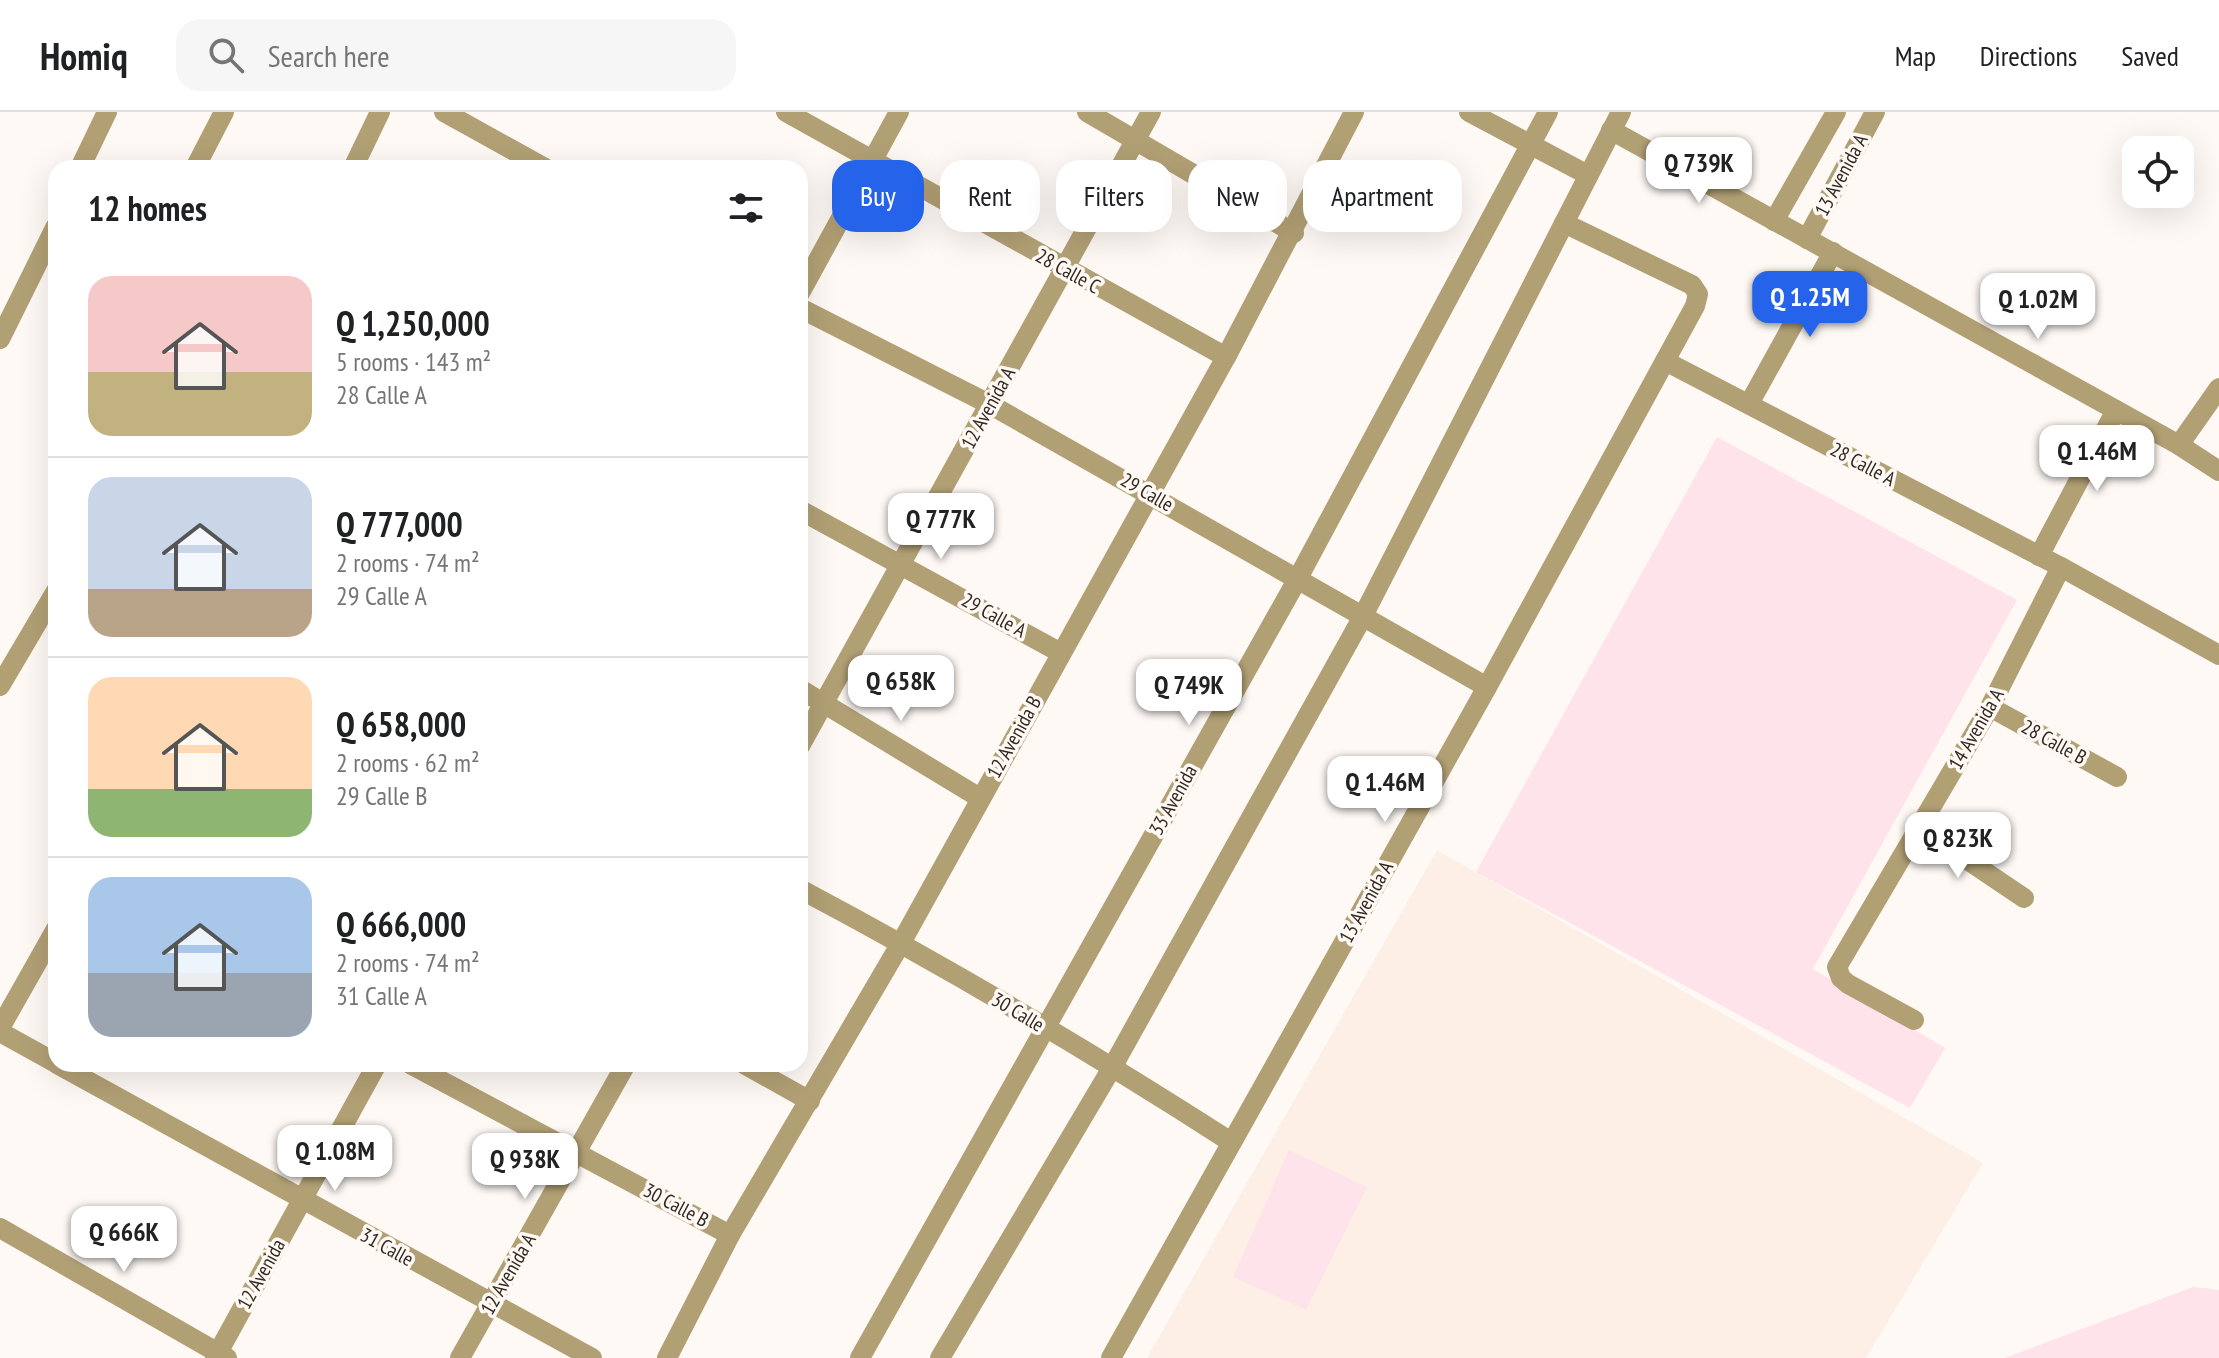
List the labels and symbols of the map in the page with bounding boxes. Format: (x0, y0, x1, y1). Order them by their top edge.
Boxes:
street label: 13 Avenida A (1809, 129, 1874, 221)
pin: Q 739K (1634, 137, 1764, 205)
street label: 28 Calle C (1031, 243, 1105, 299)
pin: Q 1.25M (1736, 271, 1884, 339)
pin: Q 1.02M (1964, 273, 2112, 341)
street label: 12 Avenida A (955, 362, 1021, 453)
pin: Q 1.46M (2023, 425, 2171, 493)
street label: 28 Calle A (1826, 436, 1900, 492)
street label: 29 Calle (1116, 467, 1178, 517)
pin: Q 777K (876, 493, 1006, 561)
street label: 29 Calle A (957, 587, 1031, 644)
pin: Q 658K (836, 655, 966, 723)
pin: Q 749K (1124, 659, 1254, 727)
street label: 14 Avenida A (1942, 683, 2010, 774)
street label: 12 Avenida B (981, 691, 1047, 783)
street label: 28 Calle B (2017, 714, 2091, 770)
pin: Q 1.46M (1311, 756, 1459, 824)
street label: 33 Avenida (1143, 760, 1203, 840)
pin: Q 823K (1893, 812, 2023, 880)
street label: 13 Avenida A (1333, 856, 1399, 947)
street label: 30 Calle (987, 986, 1049, 1038)
pin: Q 1.08M (261, 1125, 409, 1193)
pin: Q 938K (460, 1133, 590, 1201)
street label: 30 Calle B (639, 1177, 713, 1233)
pin: Q 666K (59, 1206, 189, 1274)
street label: 31 Calle (356, 1222, 418, 1272)
street label: 12 Avenida A (474, 1228, 542, 1319)
street label: 12 Avenida (231, 1234, 291, 1314)

